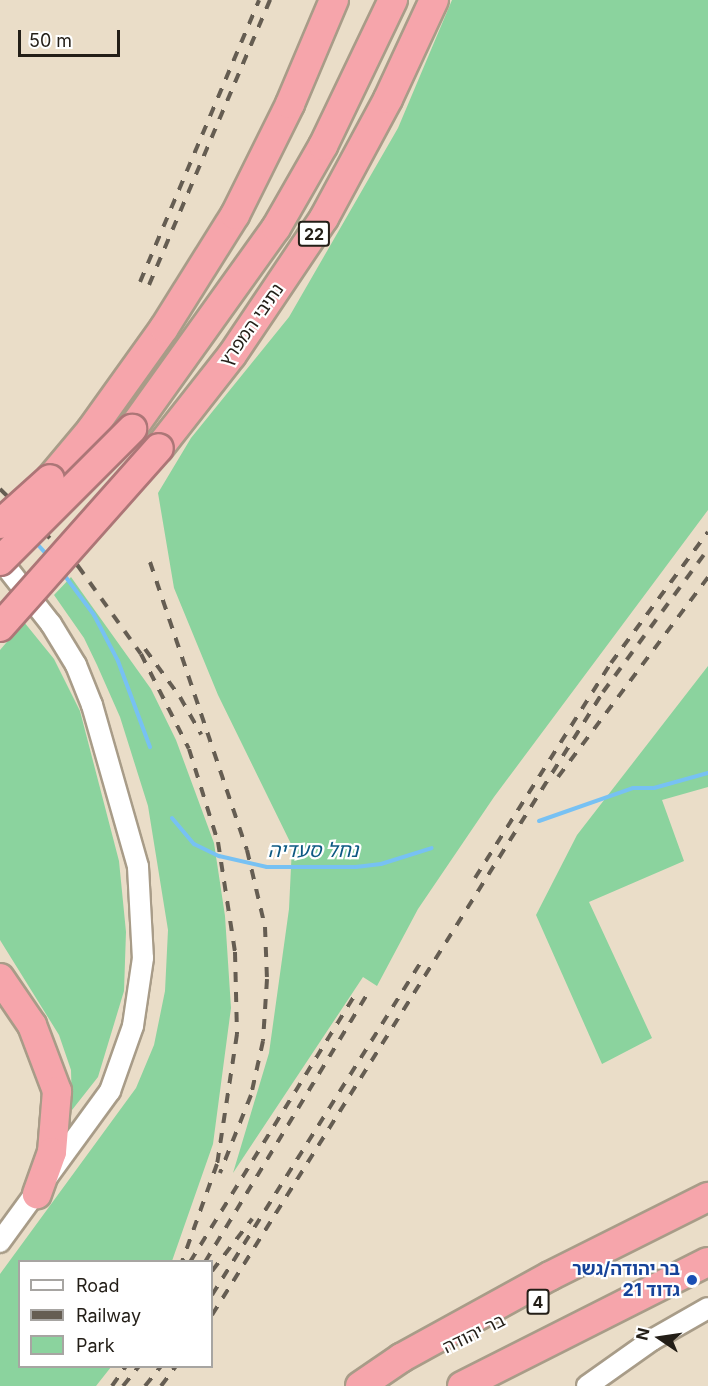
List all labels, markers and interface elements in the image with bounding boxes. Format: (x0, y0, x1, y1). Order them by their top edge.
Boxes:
scale bar (21, 18, 123, 56)
text: 50 m (29, 30, 72, 51)
road number: 22 (298, 221, 330, 247)
street label: נתיבי המפרץ (216, 279, 288, 371)
water label: נחל סעדיה (268, 838, 358, 862)
place label: בר יהודה/גשר גדוד 21 (572, 1259, 680, 1302)
legend (18, 1260, 213, 1368)
marker: בר יהודה/גשר גדוד 21 (685, 1273, 699, 1287)
text: Road (76, 1275, 119, 1296)
road number: 4 (526, 1289, 550, 1315)
text: Railway (76, 1305, 141, 1326)
north arrow (630, 1308, 690, 1368)
street label: בר יהודה (439, 1310, 509, 1358)
text: N (631, 1326, 654, 1342)
text: Park (76, 1335, 115, 1356)

